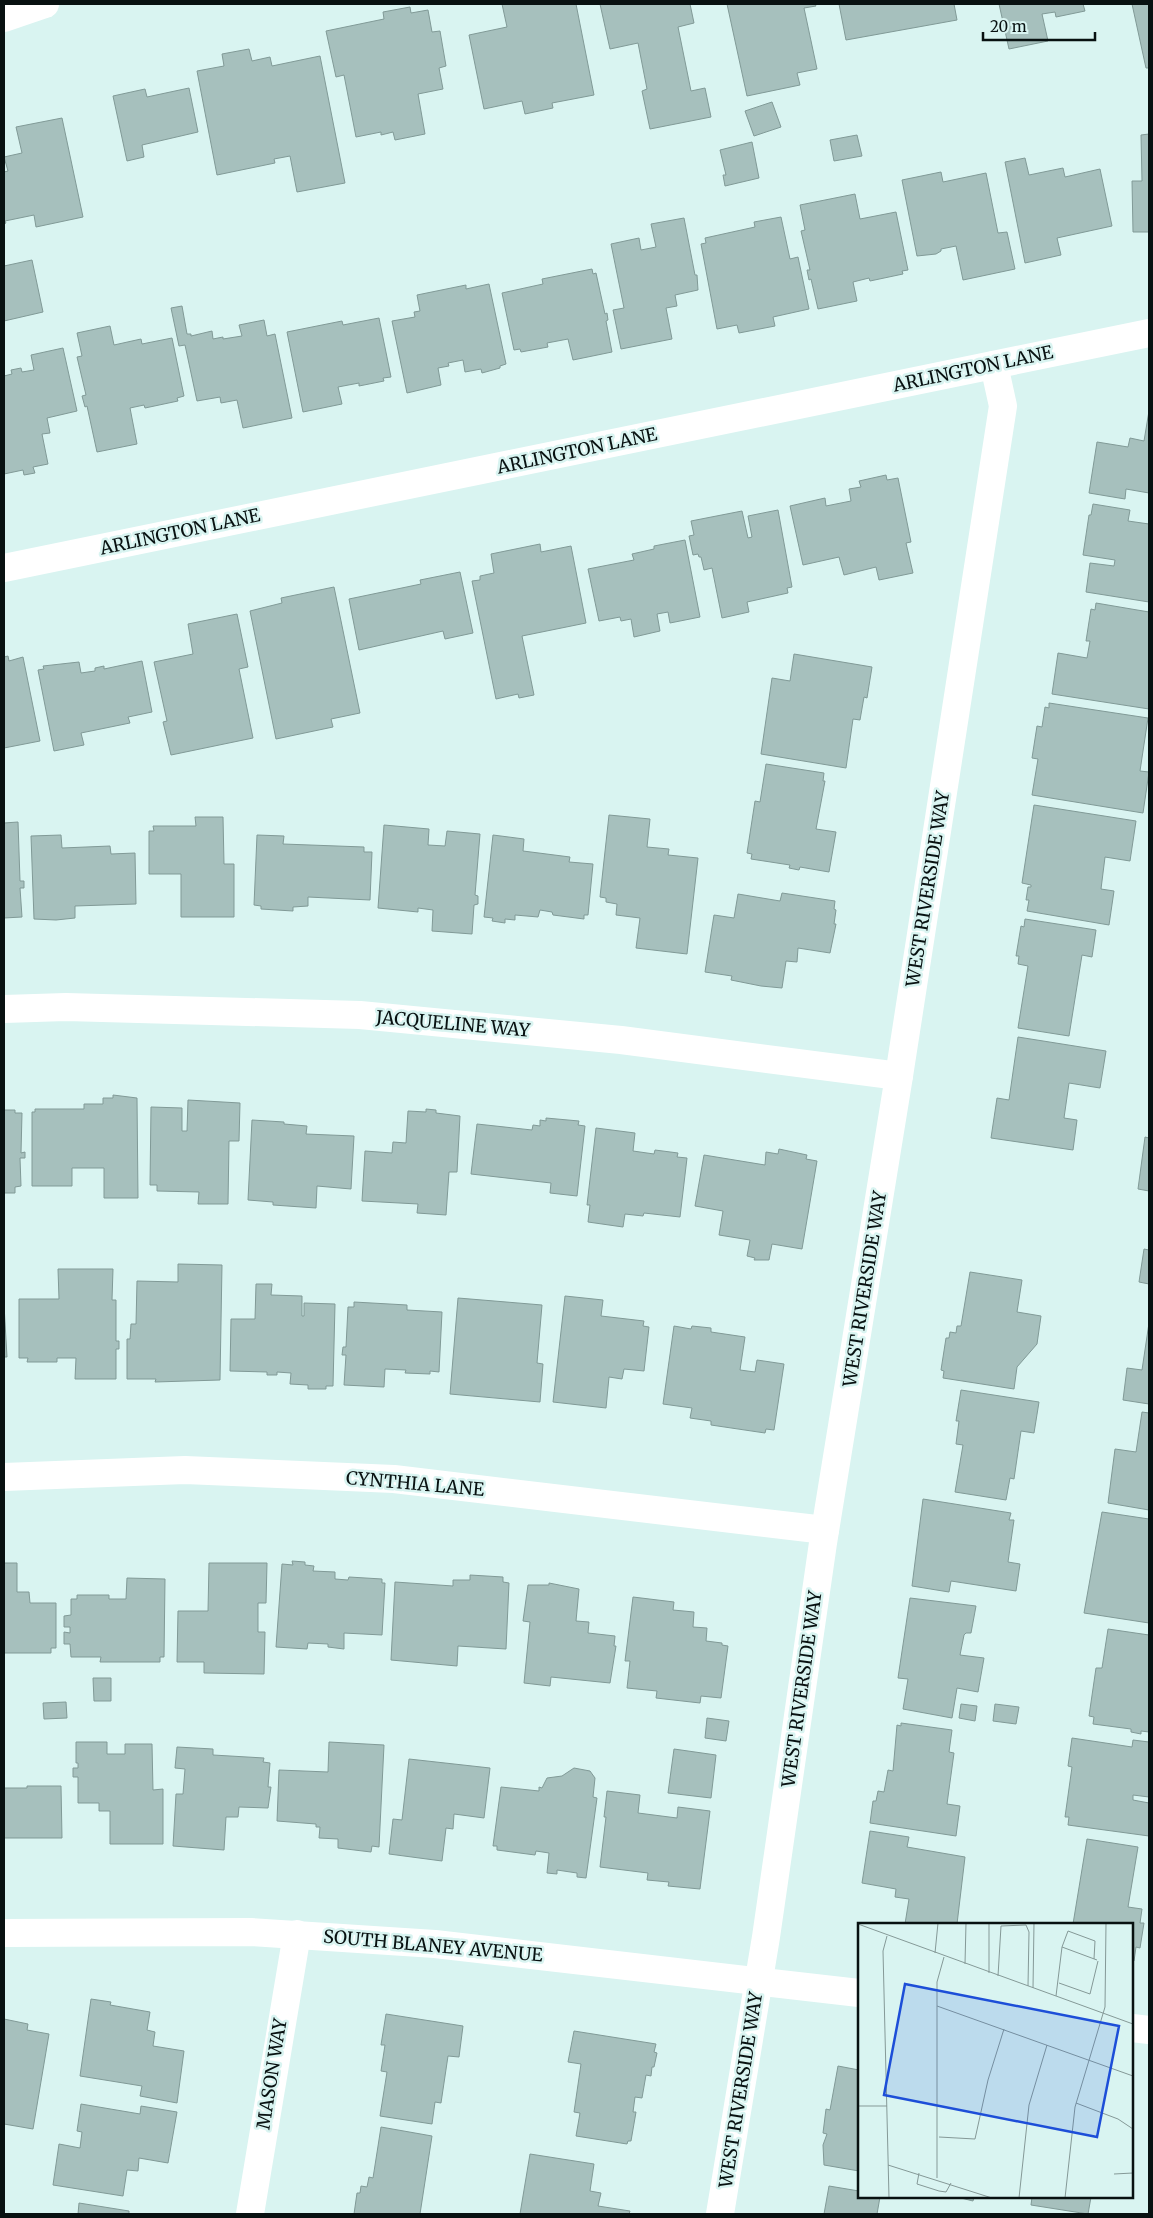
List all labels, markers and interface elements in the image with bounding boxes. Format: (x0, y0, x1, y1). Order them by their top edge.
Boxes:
scale bar (983, 10, 1096, 42)
text: 20 m (990, 17, 1027, 36)
street label: ARLINGTON LANE (890, 340, 1056, 397)
street label: ARLINGTON LANE (494, 422, 660, 479)
street label: ARLINGTON LANE (97, 503, 263, 560)
street label: WEST RIVERSIDE WAY (900, 789, 954, 990)
street label: JACQUELINE WAY (374, 1005, 532, 1042)
street label: WEST RIVERSIDE WAY (837, 1189, 891, 1390)
street label: CYNTHIA LANE (345, 1466, 486, 1501)
street label: WEST RIVERSIDE WAY (776, 1589, 827, 1790)
inset map (858, 1923, 1133, 2198)
street label: SOUTH BLANEY AVENUE (322, 1924, 544, 1967)
street label: WEST RIVERSIDE WAY (713, 1990, 767, 2191)
street label: MASON WAY (251, 2016, 292, 2131)

